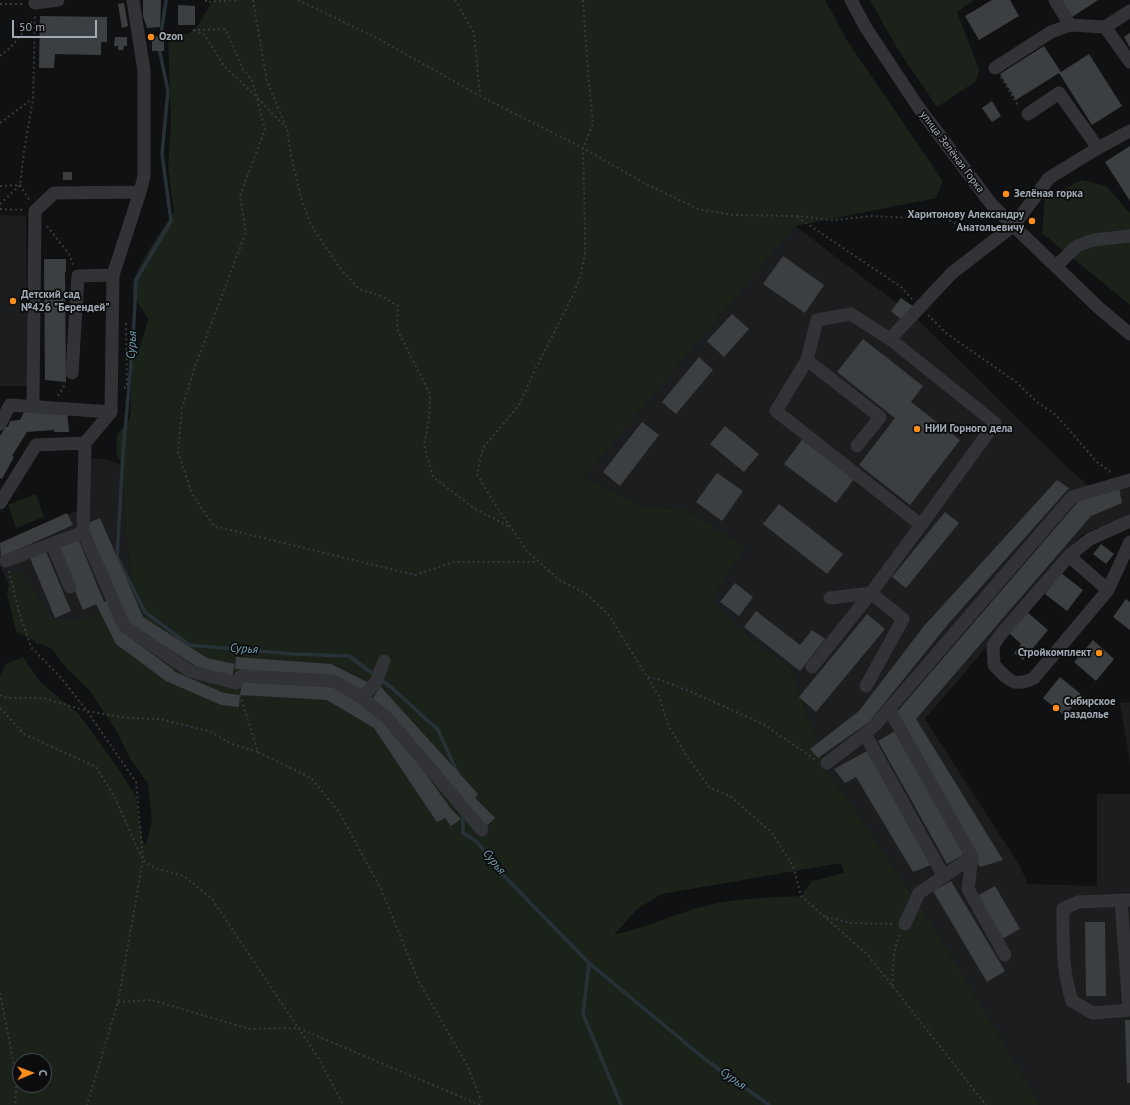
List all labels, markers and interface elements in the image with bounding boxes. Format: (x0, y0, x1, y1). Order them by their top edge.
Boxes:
scale bar (14, 12, 99, 38)
text: 50 m (19, 19, 45, 34)
place label: Ozon (159, 30, 183, 44)
marker: Ozon (146, 32, 156, 42)
street label: улица Зелёная Горка (917, 108, 987, 196)
place label: Зелёная горка (1014, 187, 1083, 201)
marker: Зелёная горка (1001, 189, 1011, 199)
place label: Харитонову Александру Анатольевичу (908, 208, 1024, 234)
marker: Харитонову Александру Анатольевичу (1027, 216, 1037, 226)
place label: Детский сад №426 "Берендей" (21, 288, 110, 314)
marker: Детский сад №426 "Берендей" (8, 296, 18, 306)
water label: Сурья (124, 330, 140, 360)
place label: НИИ Горного дела (925, 422, 1013, 436)
marker: НИИ Горного дела (912, 424, 922, 434)
water label: Сурья (229, 641, 259, 657)
place label: Стройкомплект (1018, 646, 1091, 660)
marker: Стройкомплект (1094, 648, 1104, 658)
place label: Сибирское раздолье (1064, 695, 1115, 721)
marker: Сибирское раздолье (1051, 703, 1061, 713)
water label: Сурья (479, 846, 509, 878)
north arrow (12, 1053, 52, 1093)
water label: Сурья (717, 1065, 749, 1093)
text: С (36, 1070, 50, 1076)

